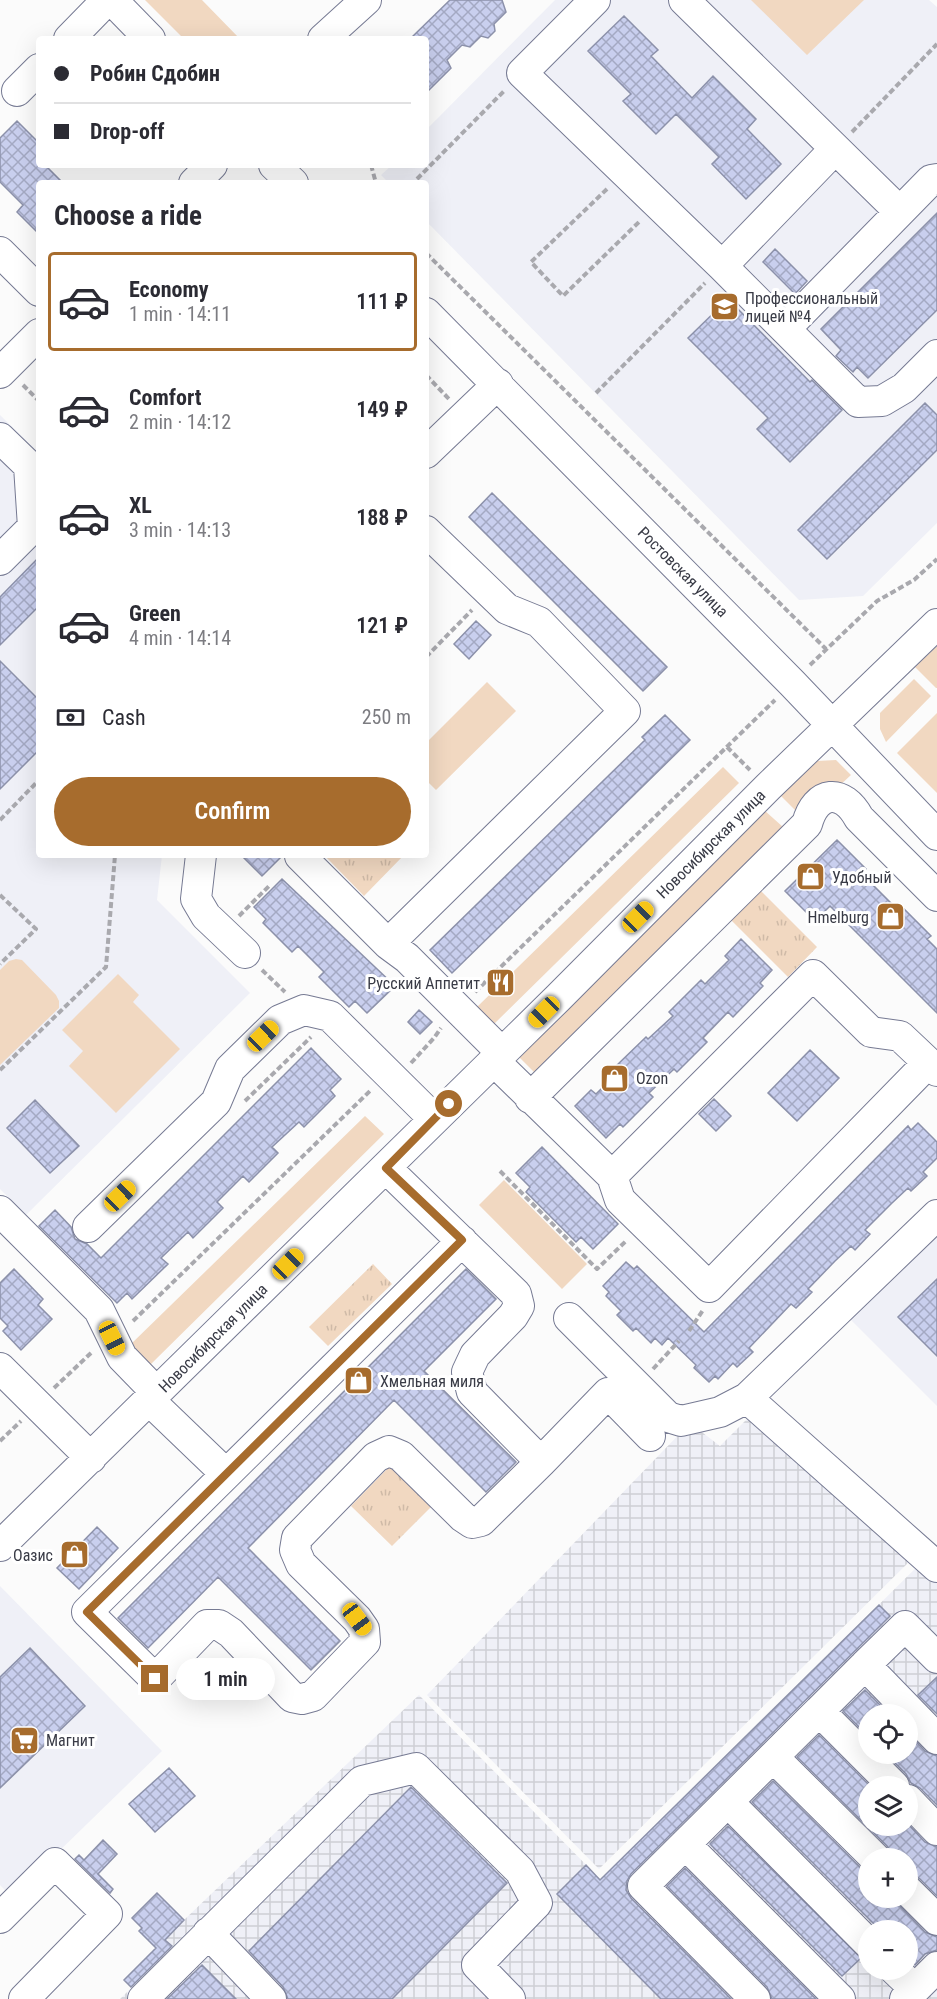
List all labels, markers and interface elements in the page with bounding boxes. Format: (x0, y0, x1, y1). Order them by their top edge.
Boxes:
text: Робин Сдобин (90, 61, 220, 86)
text: Drop-off (90, 119, 164, 144)
text: Choose a ride (54, 200, 202, 232)
icon: car (57, 275, 111, 329)
text: Economy (129, 277, 209, 302)
text: 111 ₽ (356, 289, 408, 314)
place label: Профессиональный лицей №4 (745, 289, 878, 326)
school or university icon: Профессиональный лицей №4 (708, 291, 740, 323)
text: 1 min · 14:11 (129, 302, 231, 326)
icon: car (57, 383, 111, 437)
text: Comfort (129, 385, 202, 410)
text: 149 ₽ (356, 397, 408, 422)
text: 2 min · 14:12 (129, 410, 231, 434)
icon: car (57, 491, 111, 545)
text: XL (129, 493, 152, 518)
text: 188 ₽ (356, 505, 408, 530)
text: 3 min · 14:13 (129, 518, 231, 542)
street label: Ростовская улица (634, 523, 732, 621)
icon: car (57, 599, 111, 653)
text: Green (129, 601, 181, 626)
text: 121 ₽ (356, 613, 408, 638)
text: 4 min · 14:14 (129, 626, 231, 650)
icon: cash (54, 701, 87, 734)
text: Cash (102, 705, 146, 730)
text: 250 m (362, 705, 411, 729)
button: Confirm (54, 777, 411, 846)
street label: Новосибирская улица (653, 786, 769, 902)
shop icon: Удобный (795, 861, 827, 893)
place label: Удобный (832, 868, 892, 887)
car (619, 898, 657, 936)
shop icon: Hmelburg (874, 901, 906, 933)
place label: Hmelburg (808, 908, 869, 927)
restaurant icon: Русский Аппетит (485, 967, 517, 999)
place label: Русский Аппетит (367, 974, 480, 993)
car (525, 993, 563, 1031)
car (244, 1017, 282, 1055)
shop icon: Ozon (599, 1062, 631, 1094)
place label: Ozon (636, 1069, 668, 1088)
route start (435, 1090, 462, 1117)
car (101, 1177, 139, 1215)
car (269, 1245, 307, 1283)
street label: Новосибирская улица (155, 1280, 271, 1396)
car (96, 1318, 128, 1358)
shop icon: Хмельная миля (343, 1365, 375, 1397)
place label: Хмельная миля (380, 1372, 484, 1391)
shop icon: Оазис (58, 1539, 90, 1571)
place label: Оазис (13, 1546, 53, 1565)
car (339, 1599, 375, 1639)
callout: 1 min (176, 1658, 275, 1700)
route end (141, 1665, 168, 1692)
text: 1 min (203, 1667, 248, 1691)
map controls (858, 1704, 918, 1980)
button: locate (858, 1704, 918, 1764)
supermarket icon: Магнит (9, 1724, 41, 1756)
place label: Магнит (46, 1731, 95, 1750)
button: layers (858, 1776, 918, 1836)
button: + (858, 1848, 918, 1908)
button: − (858, 1920, 918, 1980)

